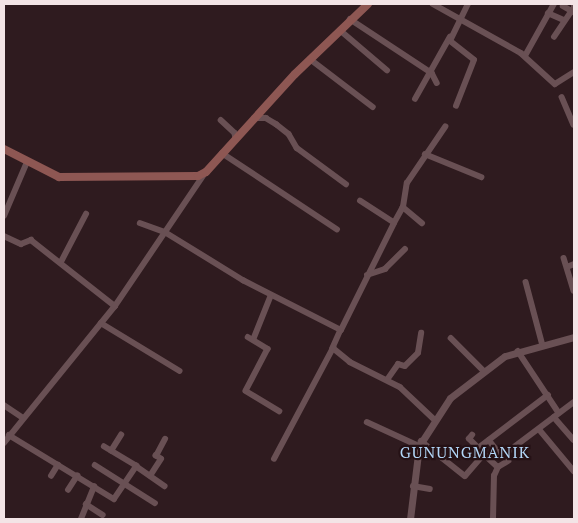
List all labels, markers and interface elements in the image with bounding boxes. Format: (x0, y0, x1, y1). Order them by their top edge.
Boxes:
district label: GUNUNGMANIK (398, 442, 532, 462)

